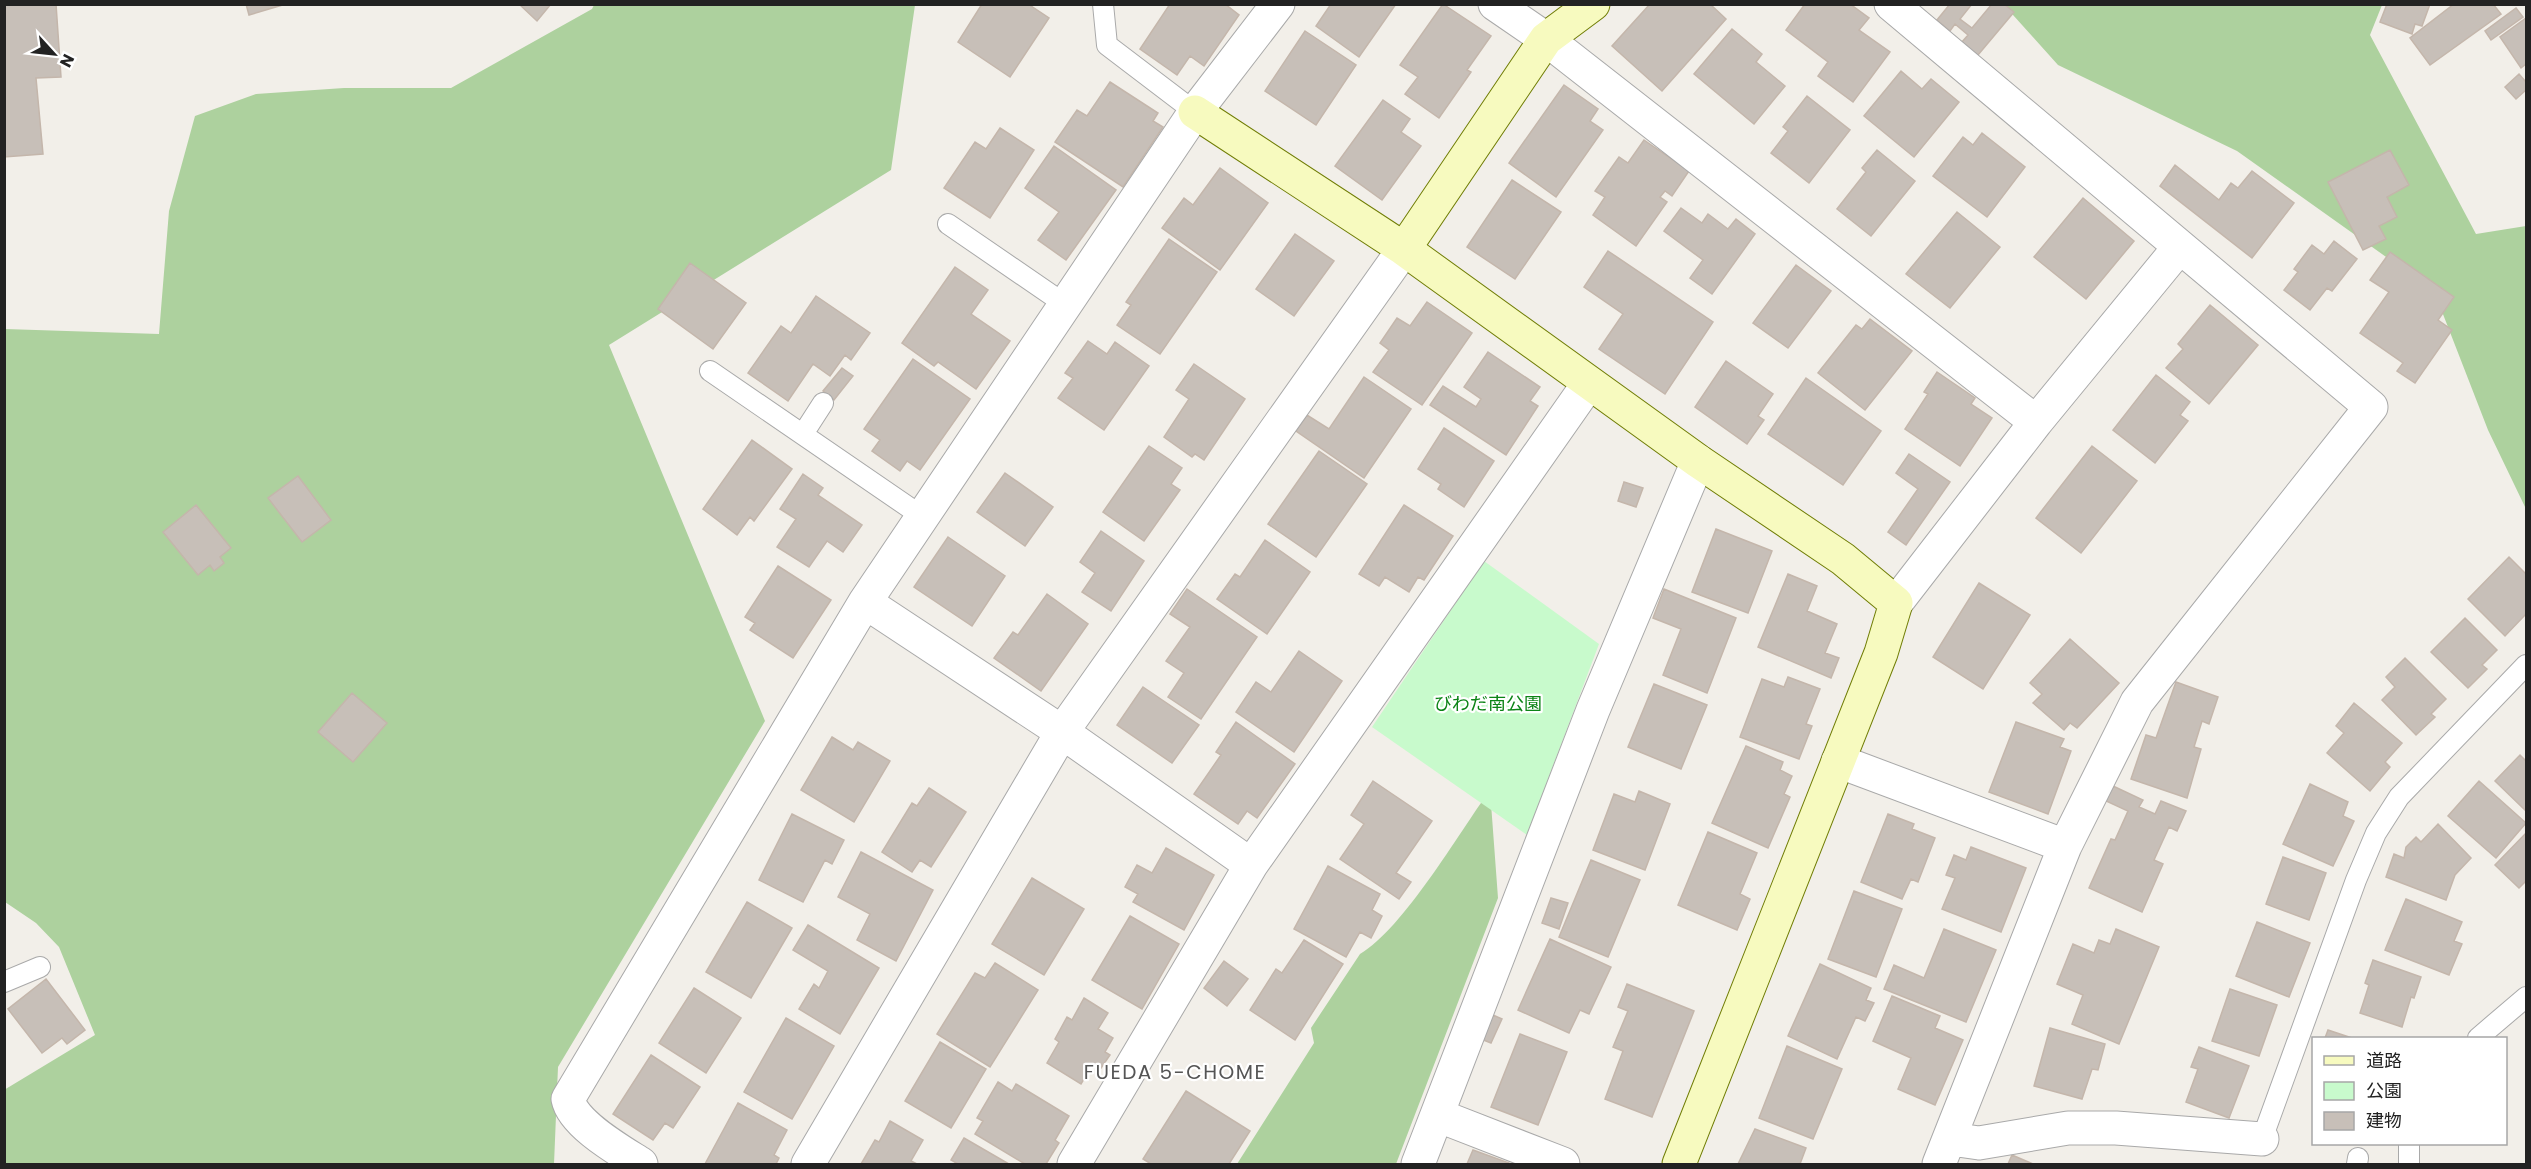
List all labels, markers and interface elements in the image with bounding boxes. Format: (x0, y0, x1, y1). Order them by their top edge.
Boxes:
north arrow (24, 24, 84, 84)
text: N (54, 50, 80, 71)
park label: びわだ南公園 (1434, 691, 1542, 716)
legend (2312, 1037, 2507, 1145)
text: 道路 (2366, 1048, 2402, 1073)
district label: FUEDA 5-CHOME (1084, 1058, 1266, 1086)
text: 公園 (2366, 1078, 2402, 1103)
text: 建物 (2366, 1108, 2402, 1133)

